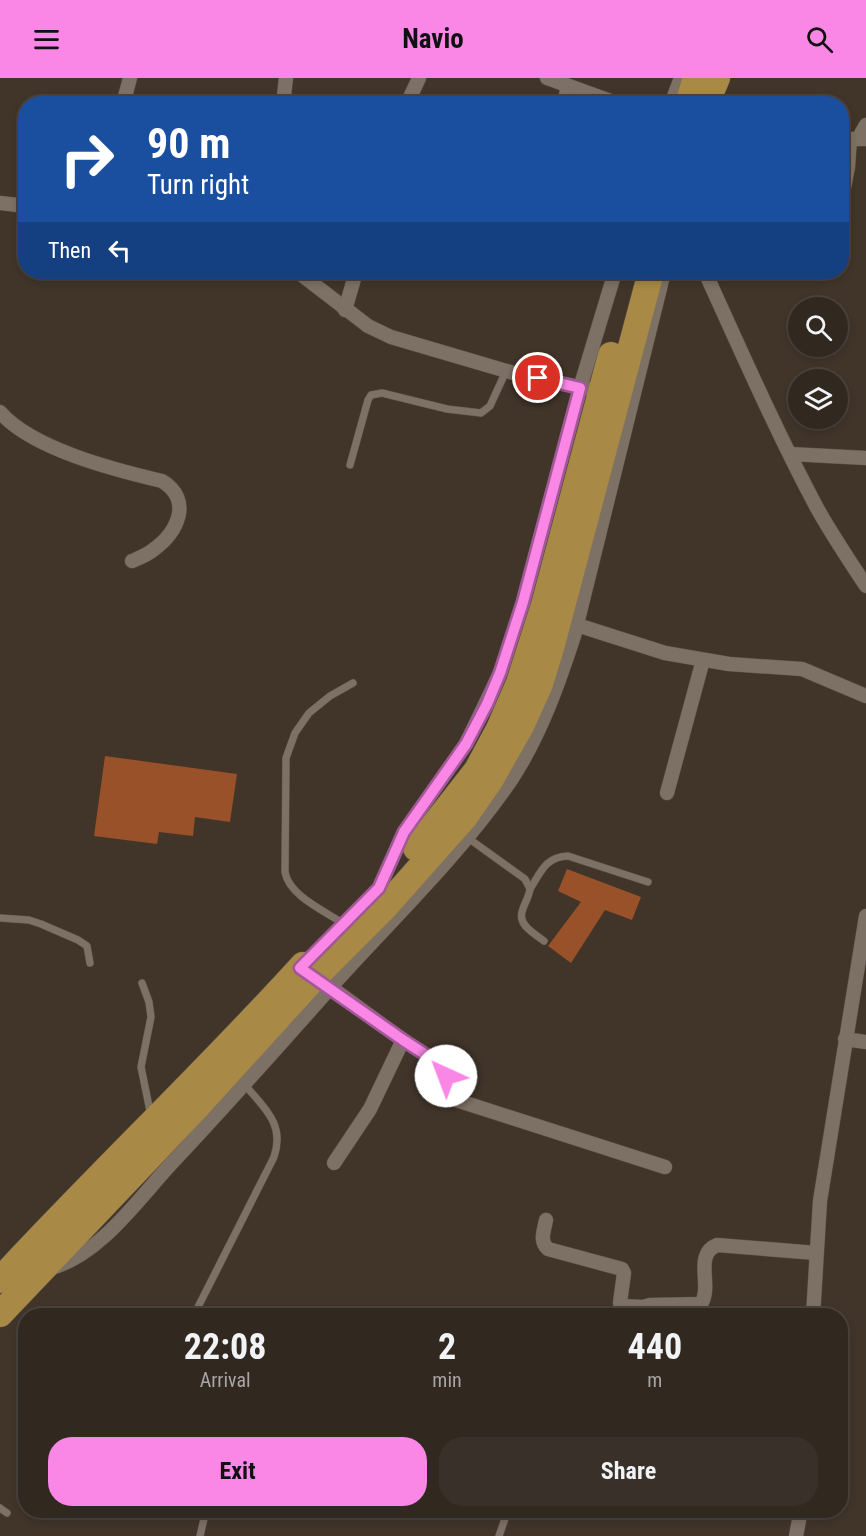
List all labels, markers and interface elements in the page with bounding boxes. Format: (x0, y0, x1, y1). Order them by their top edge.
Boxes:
icon: menu (30, 23, 63, 56)
text: Navio (402, 23, 464, 55)
icon: search (803, 23, 836, 56)
text: 90 m (147, 119, 230, 168)
icon: right (48, 120, 126, 198)
text: Turn right (147, 169, 249, 201)
icon: left (103, 234, 136, 267)
text: Then (48, 238, 91, 263)
map controls (788, 297, 848, 429)
button: search (788, 297, 848, 357)
pin (512, 352, 563, 403)
icon: arrive (521, 361, 554, 394)
button: layers (788, 369, 848, 429)
position arrow (414, 1044, 478, 1108)
text: 22:08 (184, 1326, 266, 1368)
text: 2 (438, 1326, 456, 1368)
text: 440 (628, 1326, 682, 1368)
text: Arrival (200, 1368, 251, 1392)
text: min (432, 1368, 462, 1392)
text: m (647, 1368, 662, 1392)
button: Exit (48, 1437, 427, 1506)
button: Share (439, 1437, 818, 1506)

